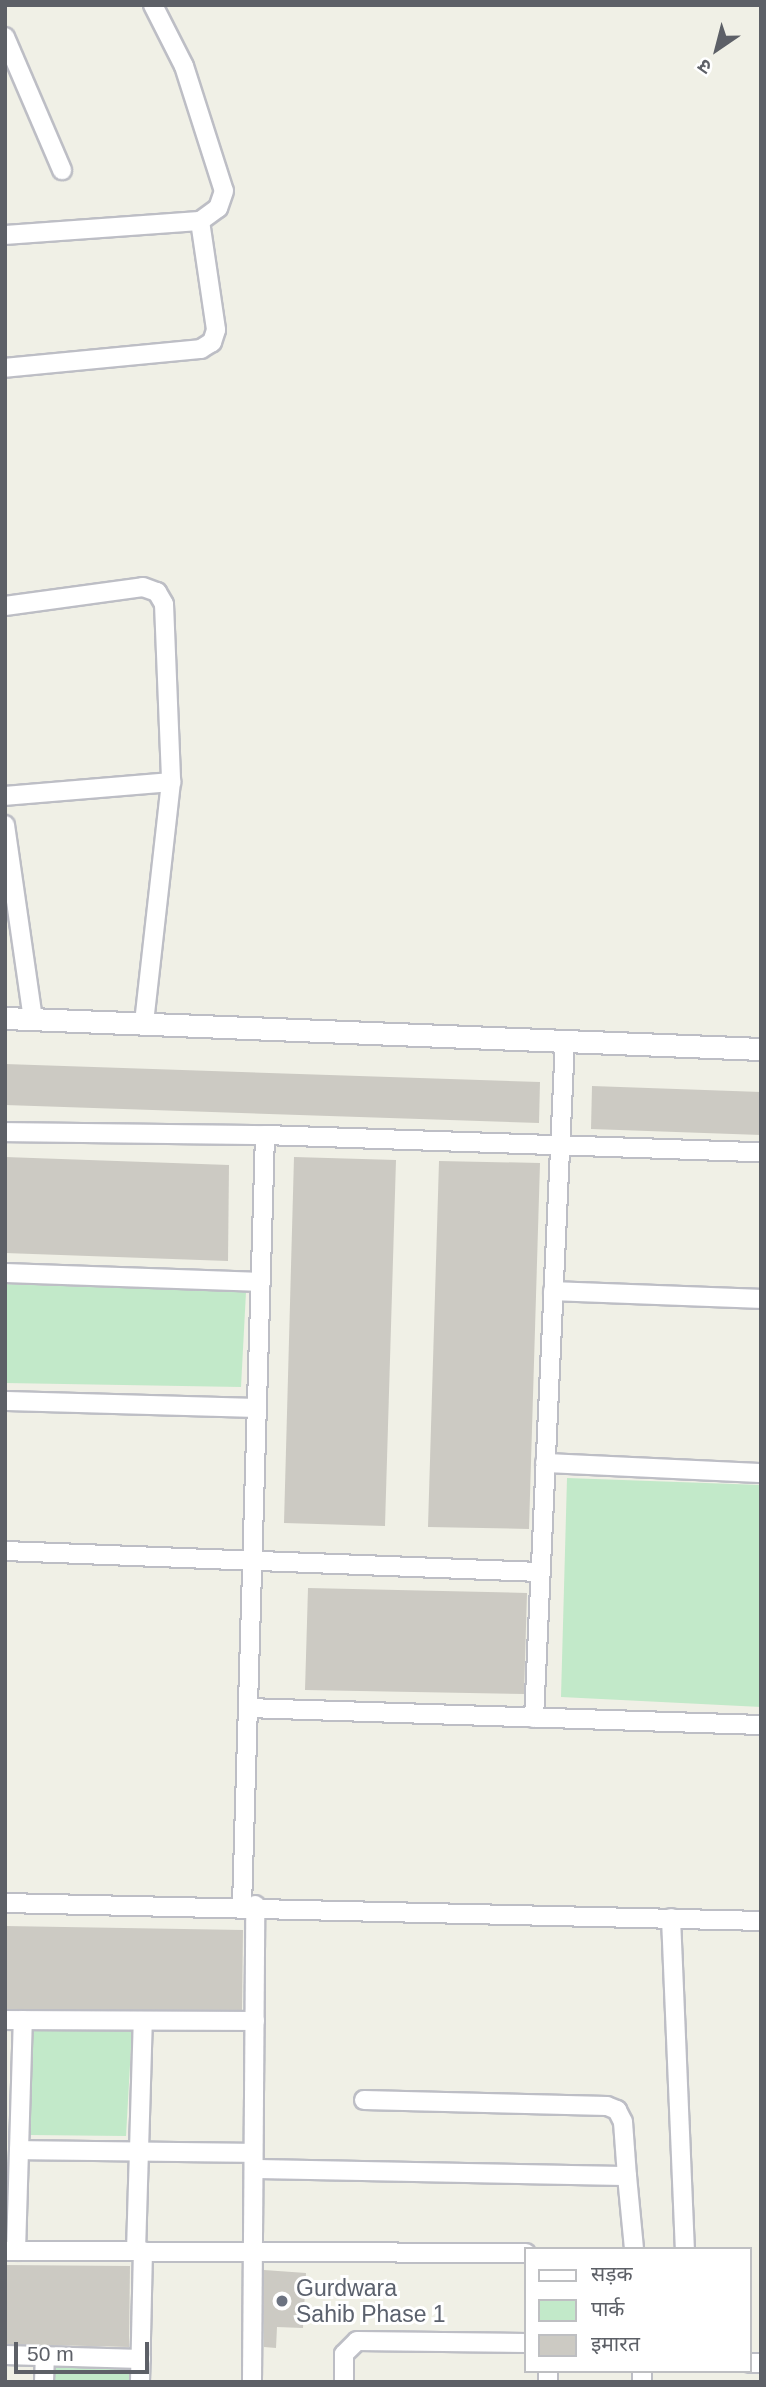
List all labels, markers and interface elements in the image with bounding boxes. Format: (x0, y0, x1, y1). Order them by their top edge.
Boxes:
north arrow (682, 14, 752, 84)
text: उ (694, 55, 715, 78)
legend (524, 2247, 752, 2373)
text: सड़क (591, 2262, 633, 2285)
place label: Gurdwara Sahib Phase 1 (296, 2274, 446, 2328)
marker: Gurdwara Sahib Phase 1 (274, 2293, 290, 2309)
text: पार्क (591, 2297, 625, 2320)
scale bar (18, 2328, 152, 2372)
text: इमारत (591, 2332, 640, 2355)
text: 50 m (27, 2342, 74, 2365)

